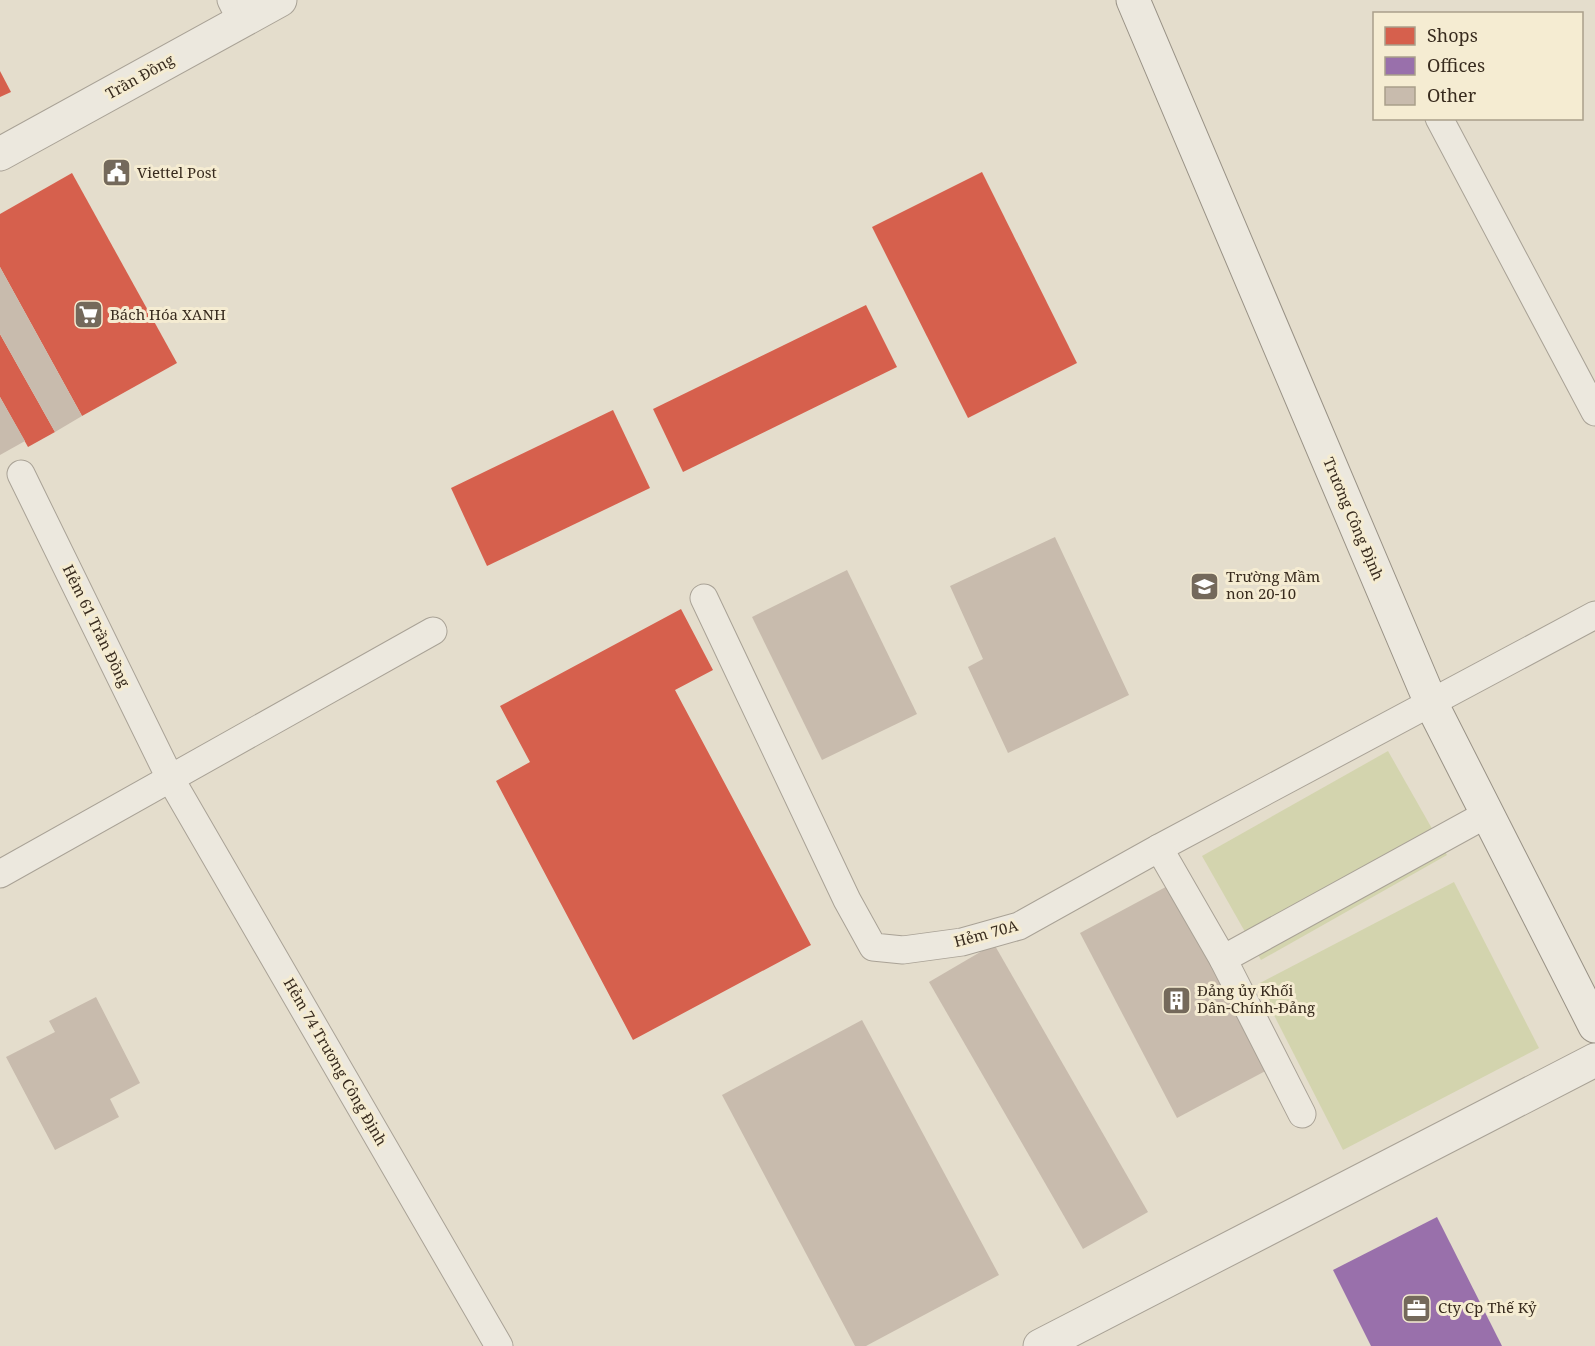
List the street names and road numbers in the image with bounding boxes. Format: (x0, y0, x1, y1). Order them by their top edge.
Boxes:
street label: Trần Đồng (102, 49, 177, 103)
street label: Trương Công Định (1319, 454, 1389, 584)
street label: Hẻm 61 Trần Đồng (59, 561, 135, 690)
street label: Hẻm 70A (952, 915, 1020, 951)
street label: Hẻm 74 Trương Công Định (280, 974, 392, 1149)

